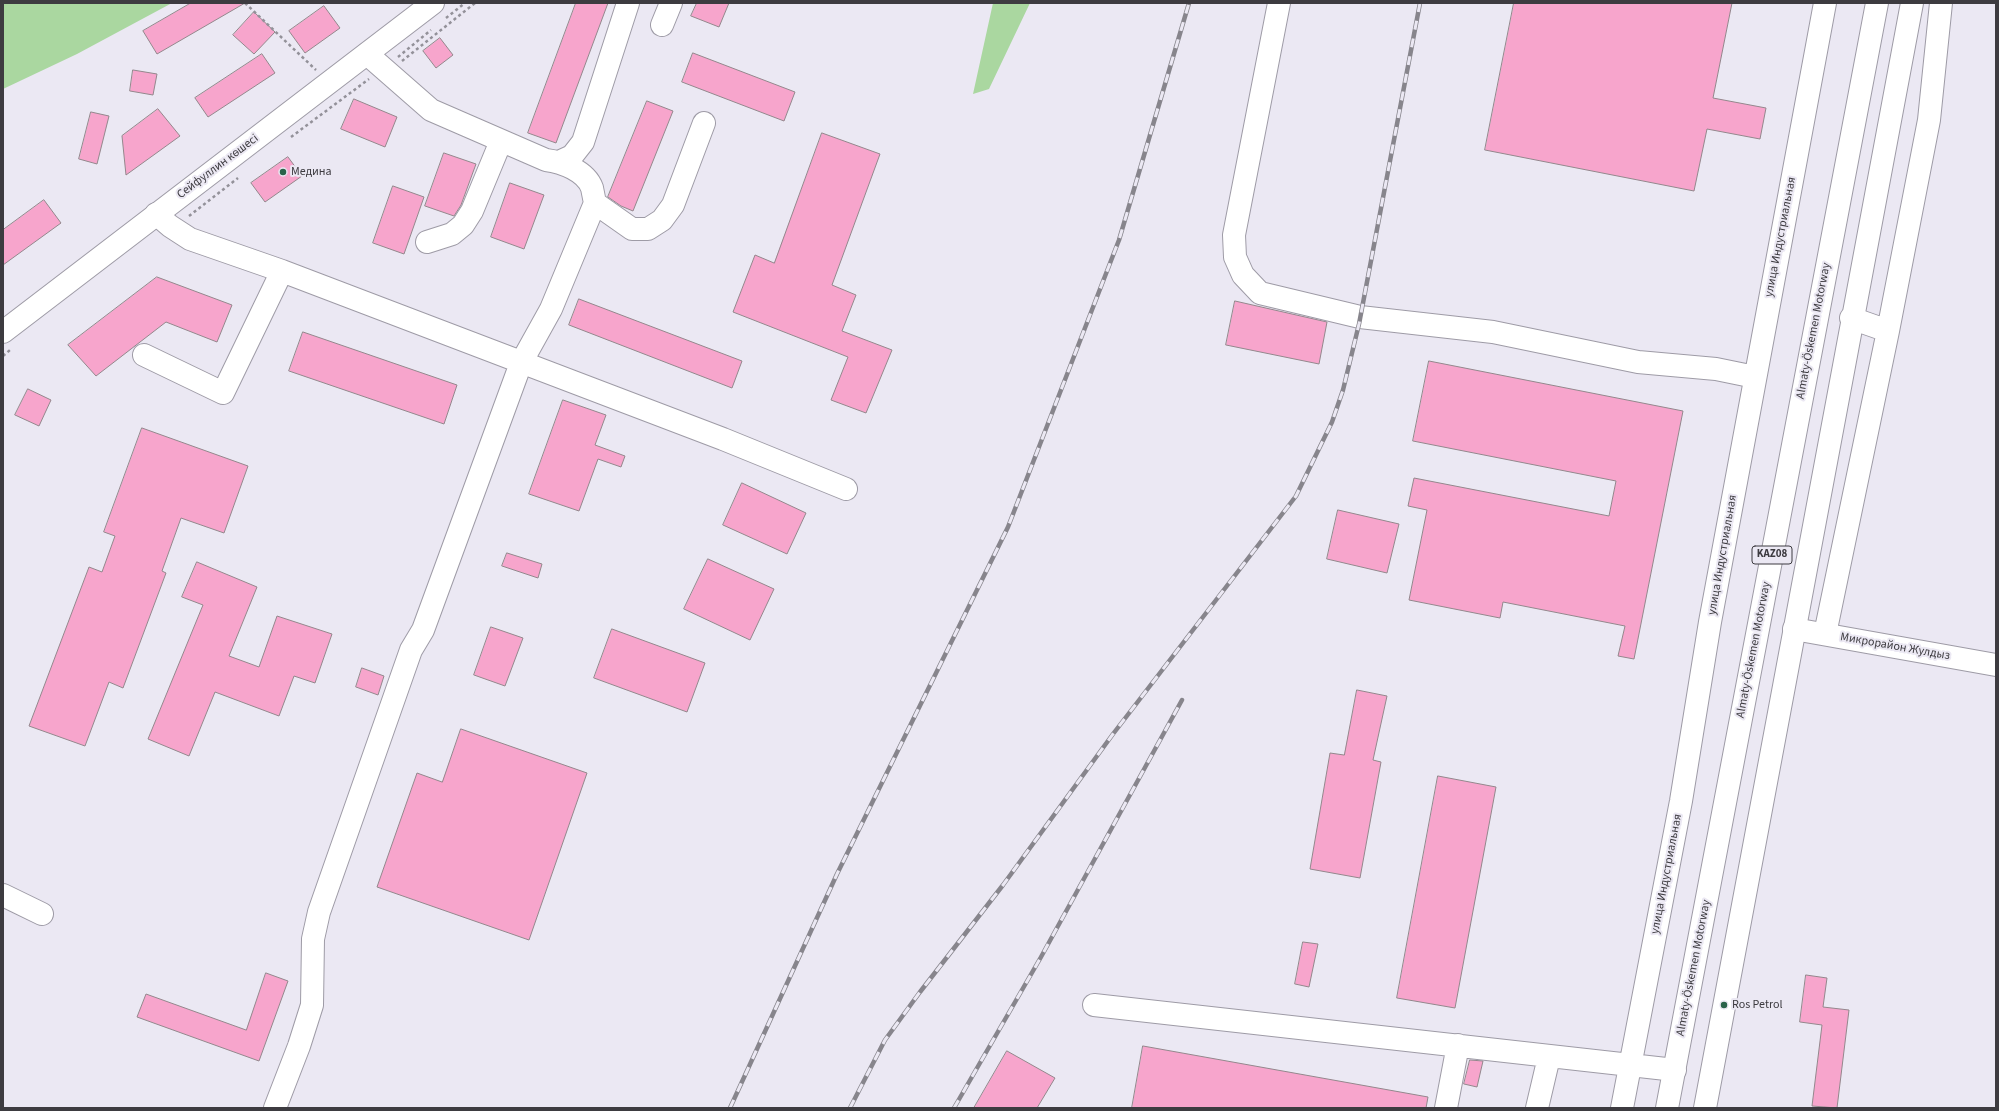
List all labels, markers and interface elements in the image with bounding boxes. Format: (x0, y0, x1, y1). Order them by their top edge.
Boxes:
street label: Сейфуллин көшесі (174, 132, 262, 202)
place label: Медина (291, 165, 332, 179)
marker: Медина (278, 167, 288, 177)
street label: улица Индустриальная (1762, 176, 1800, 298)
street label: Almaty-Öskemen Motorway (1794, 262, 1834, 400)
street label: улица Индустриальная (1705, 494, 1741, 616)
road number: KAZ08 (1752, 546, 1792, 564)
street label: Almaty-Öskemen Motorway (1734, 581, 1774, 719)
street label: Микрорайон Жулдыз (1839, 630, 1951, 664)
street label: улица Индустриальная (1648, 813, 1686, 935)
street label: Almaty-Öskemen Motorway (1674, 899, 1714, 1037)
place label: Ros Petrol (1732, 998, 1783, 1012)
marker: Ros Petrol (1719, 1000, 1729, 1010)

